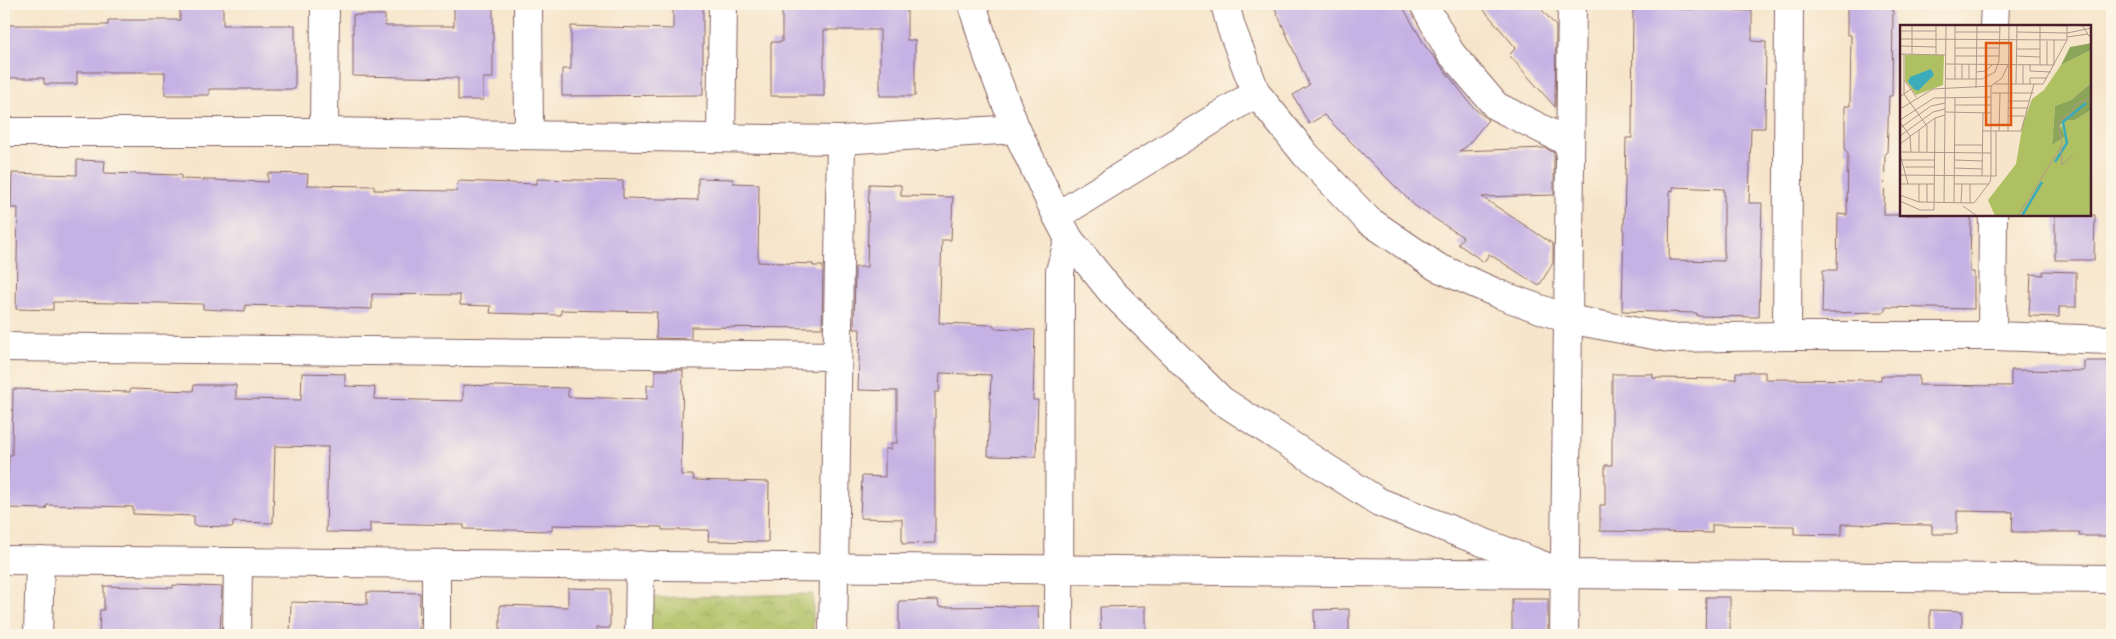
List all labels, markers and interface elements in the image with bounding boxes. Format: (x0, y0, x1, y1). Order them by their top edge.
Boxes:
inset map (1900, 25, 2091, 216)

